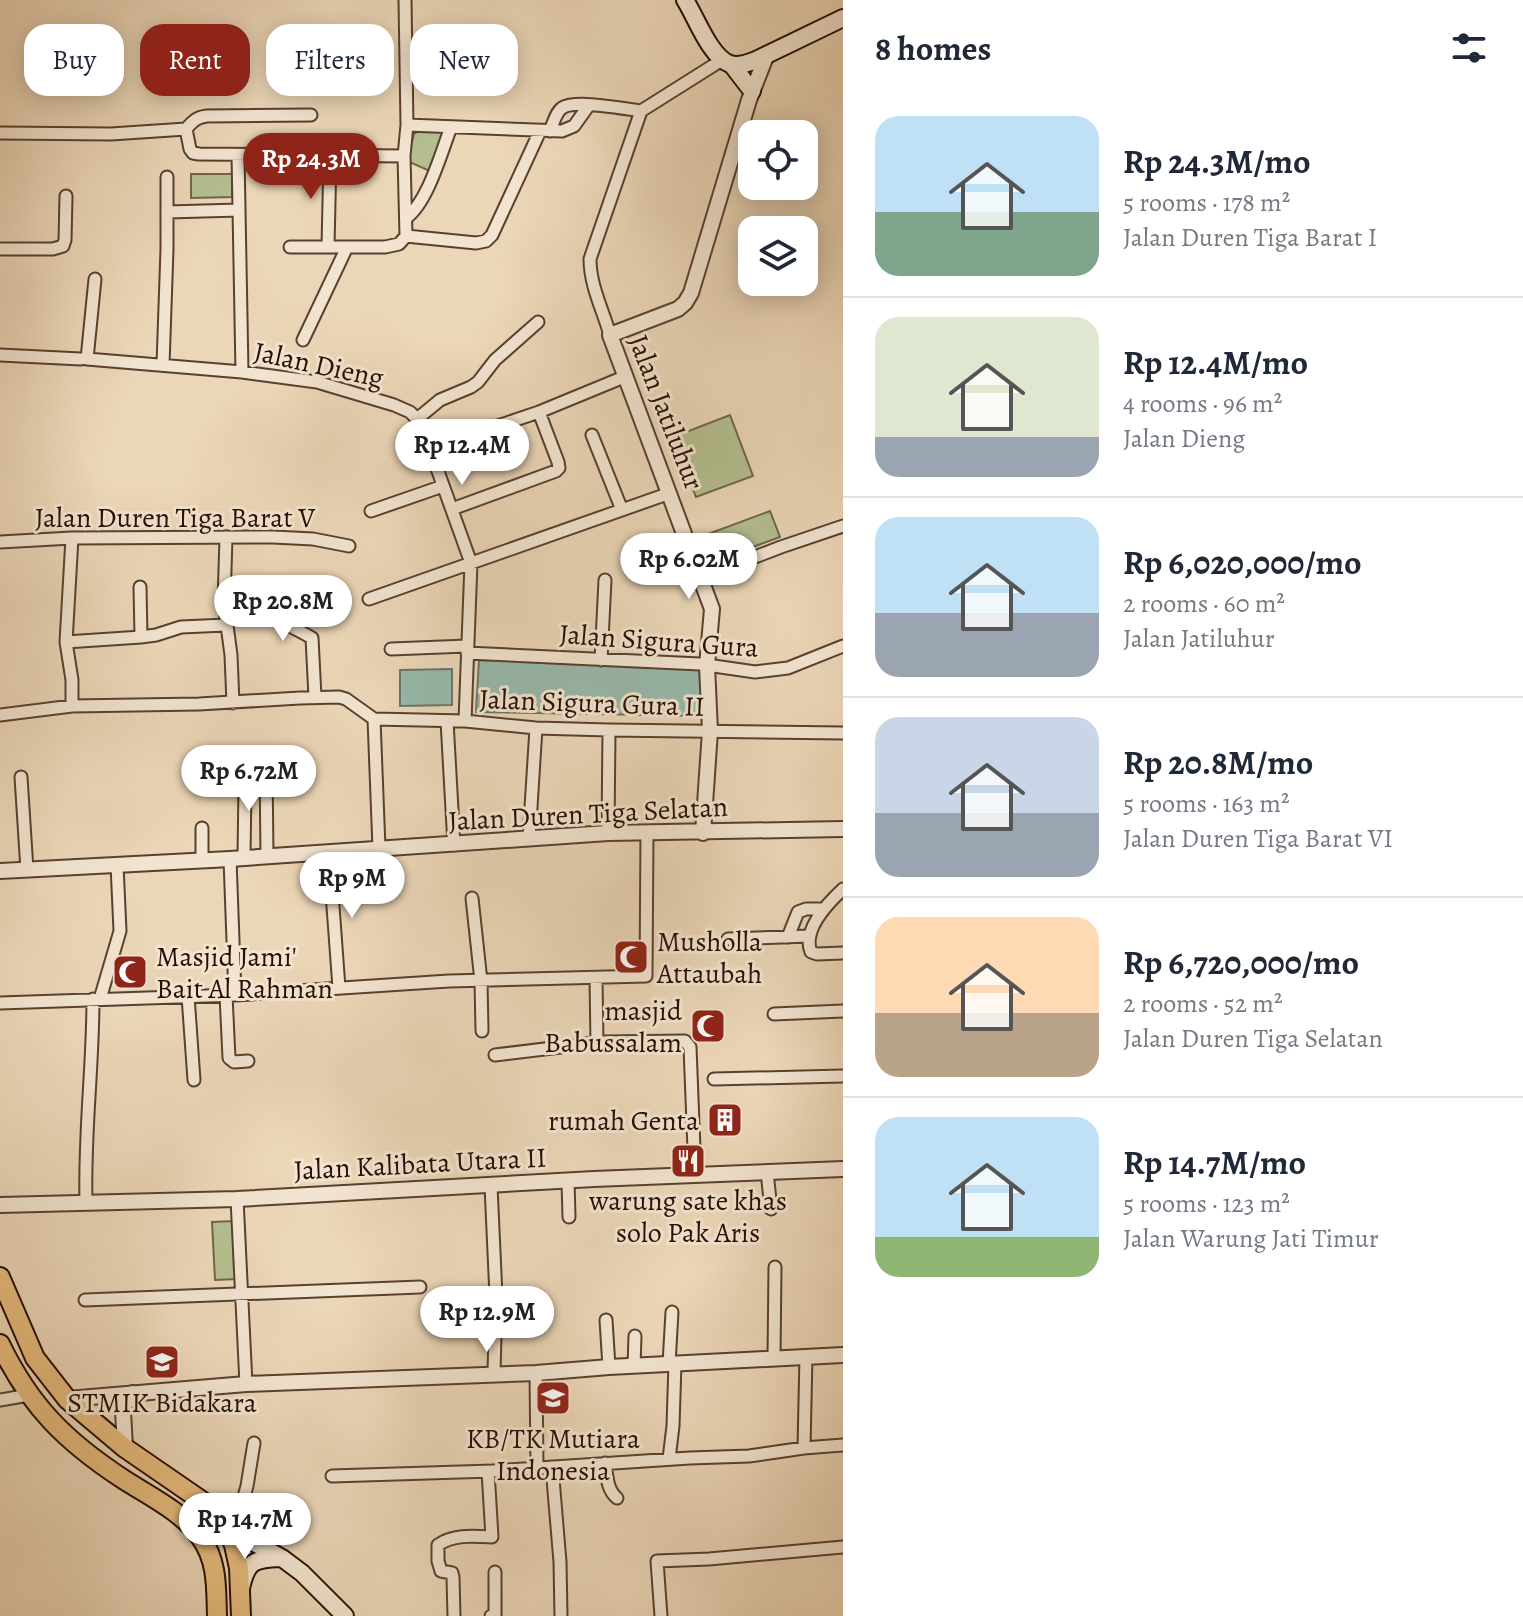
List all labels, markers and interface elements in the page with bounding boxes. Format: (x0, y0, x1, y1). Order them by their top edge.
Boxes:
chip: Buy (24, 24, 124, 96)
chip: Rent (140, 24, 250, 96)
chip: Filters (266, 24, 394, 96)
chip: New (410, 24, 518, 96)
text: 8 homes (875, 25, 991, 72)
icon: filters (1447, 26, 1491, 70)
map controls (738, 120, 818, 296)
button: locate (738, 120, 818, 200)
pin: Rp 24.3M (228, 133, 394, 201)
text: Rp 24.3M/mo (1123, 138, 1310, 185)
text: Rp 24.3M (261, 141, 361, 176)
icon: home (939, 148, 1035, 244)
text: 5 rooms · 178 m² (1123, 185, 1290, 220)
button: layers (738, 216, 818, 296)
text: Jalan Duren Tiga Barat I (1123, 220, 1377, 255)
street label: Jalan Jatiluhur (619, 329, 713, 496)
street label: Jalan Dieng (250, 333, 387, 397)
text: Rp 12.4M/mo (1123, 339, 1308, 386)
icon: home (939, 349, 1035, 445)
text: 4 rooms · 96 m² (1123, 386, 1282, 421)
pin: Rp 12.4M (379, 419, 545, 487)
text: Jalan Dieng (1123, 421, 1245, 456)
text: Rp 12.4M (413, 427, 511, 462)
street label: Jalan Duren Tiga Barat V (35, 499, 316, 537)
pin: Rp 6.02M (606, 533, 772, 601)
text: Rp 6,020,000/mo (1123, 539, 1362, 586)
text: Rp 6.02M (638, 541, 740, 576)
icon: home (939, 549, 1035, 645)
pin: Rp 20.8M (200, 575, 366, 643)
text: Rp 20.8M (232, 583, 334, 618)
text: 2 rooms · 60 m² (1123, 586, 1285, 621)
street label: Jalan Sigura Gura (558, 615, 760, 667)
text: Jalan Jatiluhur (1123, 621, 1275, 656)
street label: Jalan Sigura Gura II (479, 680, 705, 726)
text: Rp 20.8M/mo (1123, 739, 1313, 786)
pin: Rp 6.72M (166, 745, 332, 813)
icon: home (939, 749, 1035, 845)
text: Rp 6.72M (199, 753, 299, 788)
text: 5 rooms · 163 m² (1123, 786, 1290, 821)
street label: Jalan Duren Tiga Selatan (447, 788, 729, 840)
text: Jalan Duren Tiga Barat VI (1123, 821, 1393, 856)
pin: Rp 9M (296, 852, 408, 920)
text: Rp 9M (318, 860, 386, 895)
place label: Musholla Attaubah (656, 923, 762, 993)
place label: Masjid Jami' Bait Al Rahman (156, 938, 333, 1008)
mosque icon: Musholla Attaubah (612, 938, 650, 976)
text: Rp 6,720,000/mo (1123, 939, 1359, 986)
icon: home (939, 949, 1035, 1045)
mosque icon: Masjid Jami' Bait Al Rahman (111, 953, 149, 991)
text: 2 rooms · 52 m² (1123, 986, 1282, 1021)
place label: masjid Babussalam (544, 992, 683, 1062)
mosque icon: masjid Babussalam (689, 1007, 727, 1045)
text: Jalan Duren Tiga Selatan (1123, 1021, 1383, 1056)
building icon: rumah Genta (706, 1101, 744, 1139)
place label: rumah Genta (548, 1102, 699, 1140)
street label: Jalan Kalibata Utara II (293, 1138, 547, 1190)
text: Rp 14.7M/mo (1123, 1139, 1306, 1186)
restaurant icon: warung sate khas solo Pak Aris (669, 1142, 707, 1180)
icon: home (939, 1149, 1035, 1245)
place label: warung sate khas solo Pak Aris (588, 1182, 787, 1252)
text: 5 rooms · 123 m² (1123, 1186, 1290, 1221)
text: Jalan Warung Jati Timur (1123, 1221, 1379, 1256)
pin: Rp 12.9M (404, 1286, 570, 1354)
text: Rp 12.9M (438, 1294, 536, 1329)
school or university icon: STMIK Bidakara (143, 1343, 181, 1381)
school or university icon: KB/TK Mutiara Indonesia (534, 1379, 572, 1417)
place label: STMIK Bidakara (67, 1384, 257, 1422)
place label: KB/TK Mutiara Indonesia (466, 1420, 640, 1490)
pin: Rp 14.7M (162, 1493, 328, 1561)
text: Rp 14.7M (197, 1501, 293, 1536)

